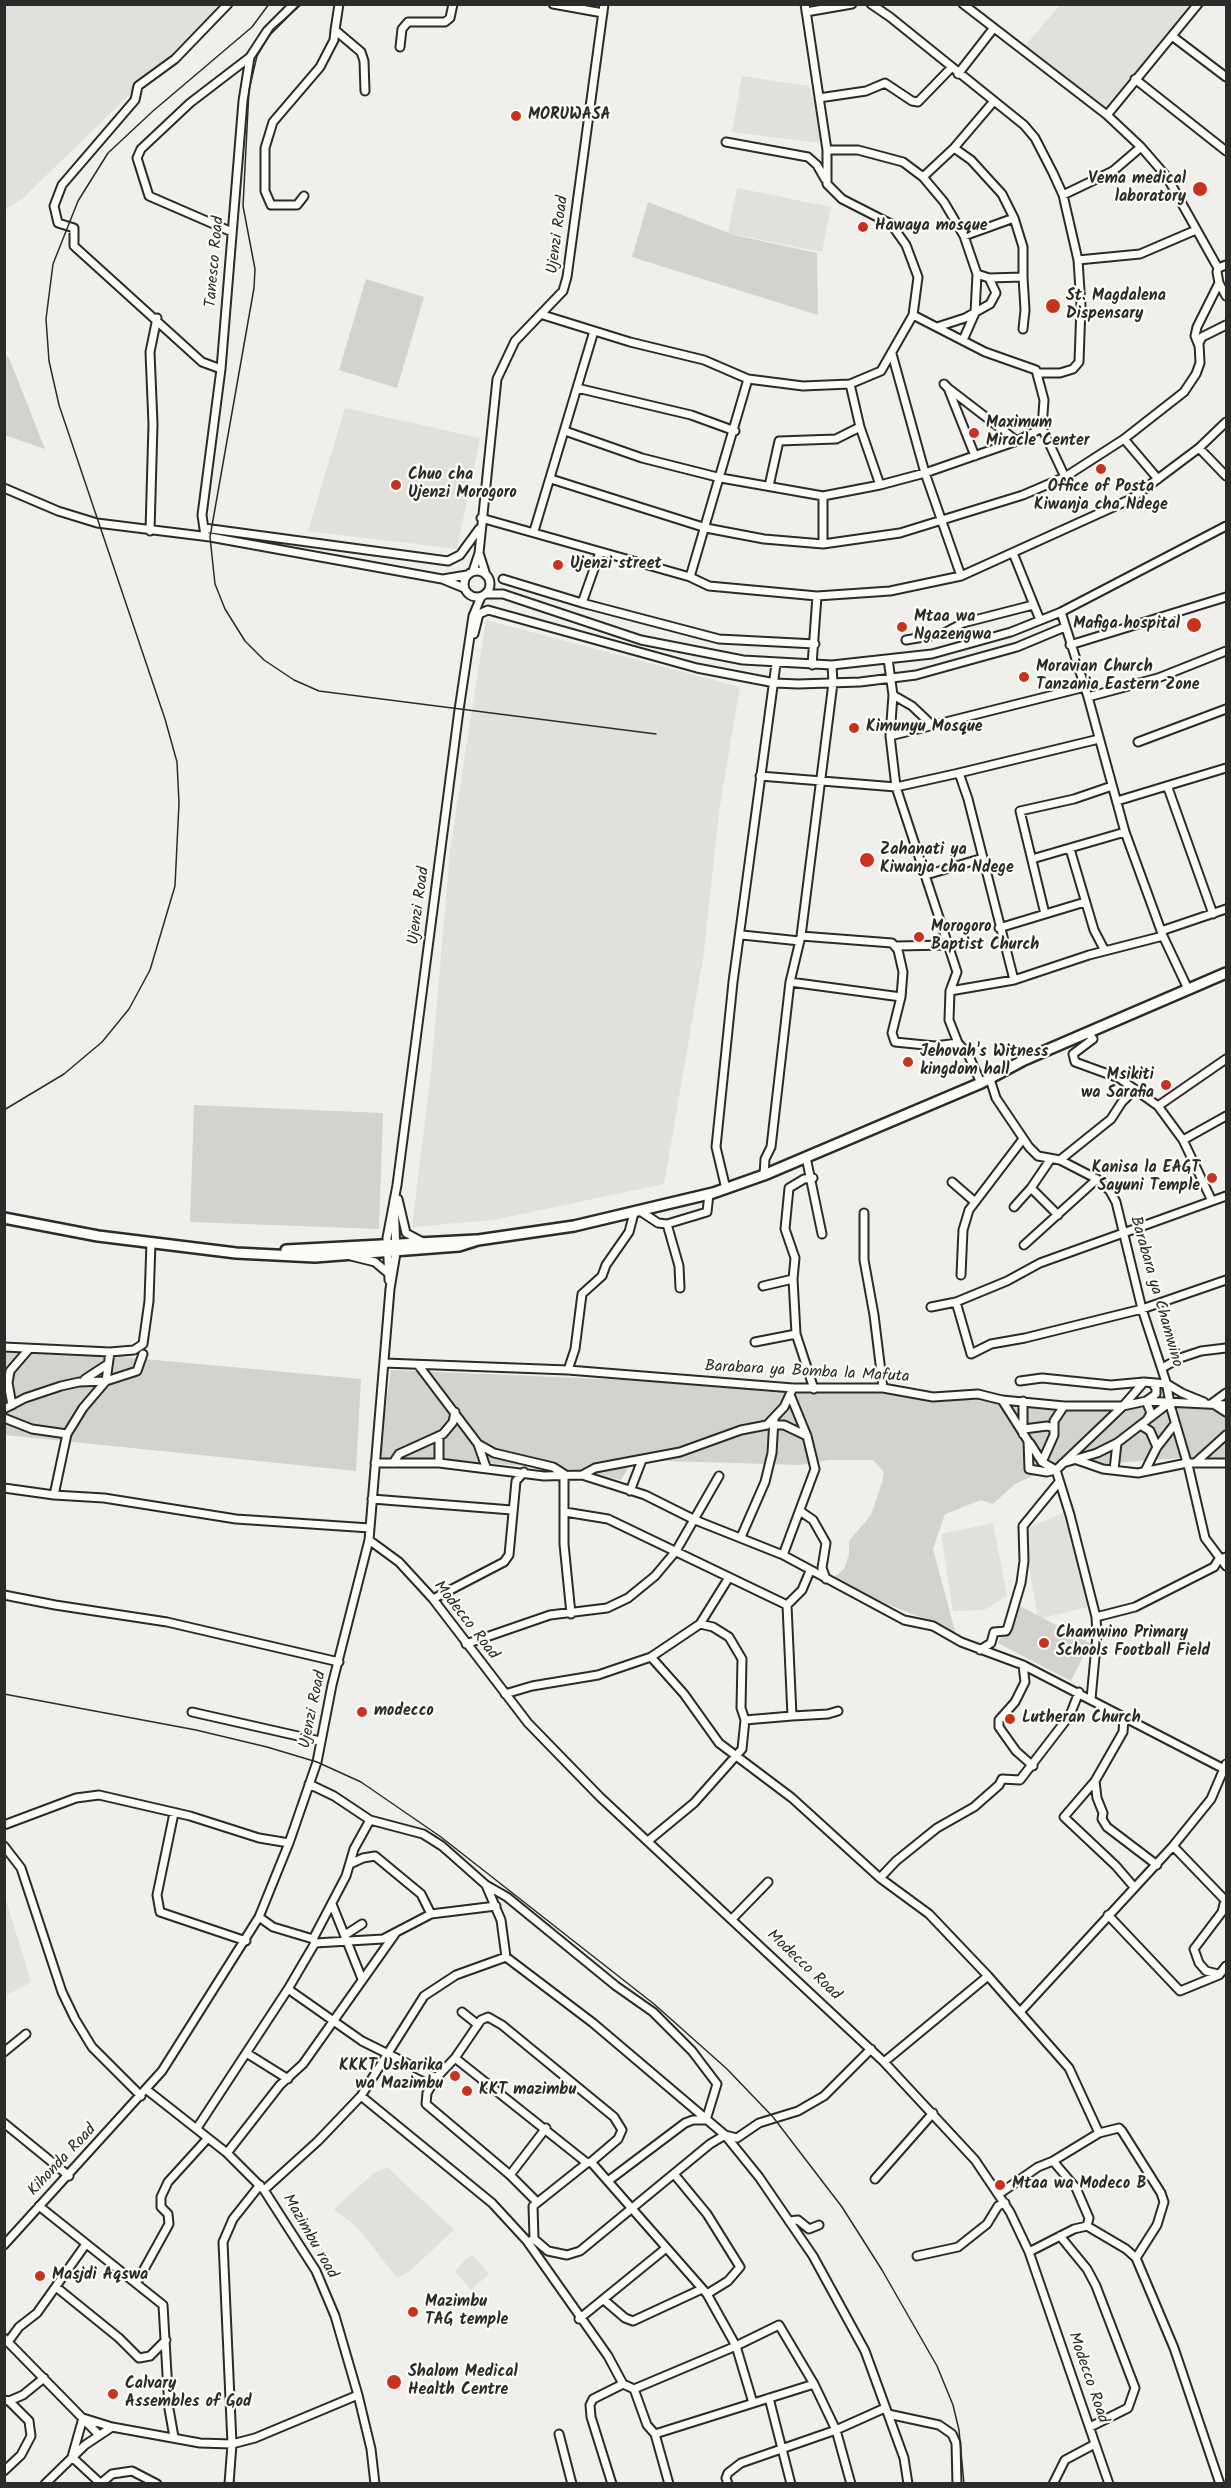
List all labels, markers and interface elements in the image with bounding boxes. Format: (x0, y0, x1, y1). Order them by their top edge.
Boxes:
place label: MORUWASA (528, 106, 611, 126)
marker: MORUWASA (509, 109, 523, 123)
place label: Vema medical laboratory (1088, 170, 1186, 208)
marker: Vema medical laboratory (1191, 180, 1209, 198)
street label: Ujenzi Road (544, 195, 574, 275)
street label: Tanesco Road (202, 216, 230, 308)
place label: Hawaya mosque (875, 217, 987, 237)
marker: Hawaya mosque (856, 220, 870, 234)
place label: St. Magdalena Dispensary (1066, 287, 1166, 325)
marker: St. Magdalena Dispensary (1044, 297, 1062, 315)
place label: Maximum Miracle Center (986, 414, 1090, 452)
marker: Maximum Miracle Center (967, 426, 981, 440)
marker: Office of Posta Kiwanja cha Ndege (1094, 462, 1108, 476)
place label: Chuo cha Ujenzi Morogoro (408, 466, 517, 504)
marker: Chuo cha Ujenzi Morogoro (389, 478, 403, 492)
place label: Office of Posta Kiwanja cha Ndege (1034, 478, 1168, 516)
place label: Ujenzi street (570, 555, 662, 575)
marker: Ujenzi street (551, 558, 565, 572)
place label: Mtaa wa Ngazengwa (914, 608, 992, 646)
place label: Mafiga hospital (1073, 615, 1180, 635)
marker: Mafiga hospital (1185, 616, 1203, 634)
marker: Mtaa wa Ngazengwa (895, 620, 909, 634)
place label: Moravian Church Tanzania Eastern Zone (1036, 658, 1200, 696)
marker: Moravian Church Tanzania Eastern Zone (1017, 670, 1031, 684)
place label: Kimunyu Mosque (866, 718, 983, 738)
marker: Kimunyu Mosque (847, 721, 861, 735)
place label: Zahanati ya Kiwanja cha Ndege (880, 841, 1014, 879)
marker: Zahanati ya Kiwanja cha Ndege (858, 851, 876, 869)
street label: Ujenzi Road (405, 866, 435, 946)
place label: Morogoro Baptist Church (931, 918, 1039, 956)
marker: Morogoro Baptist Church (912, 930, 926, 944)
place label: Jehovah's Witness kingdom hall (920, 1043, 1049, 1081)
marker: Jehovah's Witness kingdom hall (901, 1055, 915, 1069)
place label: Msikiti wa Sarafia (1081, 1066, 1154, 1104)
marker: Msikiti wa Sarafia (1159, 1078, 1173, 1092)
place label: Kanisa la EAGT Sayuni Temple (1092, 1159, 1200, 1197)
marker: Kanisa la EAGT Sayuni Temple (1205, 1171, 1219, 1185)
street label: Barabara ya Chamwino (1124, 1214, 1186, 1370)
street label: Barabara ya Bomba la Mafuta (704, 1358, 910, 1388)
street label: Modecco Road (428, 1578, 502, 1664)
place label: Chamwino Primary Schools Football Field (1056, 1624, 1210, 1662)
marker: Chamwino Primary Schools Football Field (1037, 1636, 1051, 1650)
street label: Ujenzi Road (296, 1670, 332, 1750)
place label: modecco (374, 1702, 434, 1722)
marker: modecco (355, 1705, 369, 1719)
place label: Lutheran Church (1022, 1709, 1141, 1729)
marker: Lutheran Church (1003, 1712, 1017, 1726)
street label: Modecco Road (762, 1927, 844, 2005)
place label: KKKT Usharika wa Mazimbu (339, 2057, 443, 2095)
marker: KKKT Usharika wa Mazimbu (448, 2069, 462, 2083)
place label: KKT mazimbu (479, 2081, 576, 2101)
marker: KKT mazimbu (460, 2084, 474, 2098)
street label: Kihonda Road (25, 2121, 101, 2201)
place label: Mtaa wa Modeco B (1012, 2175, 1147, 2195)
marker: Mtaa wa Modeco B (993, 2178, 1007, 2192)
street label: Mazimbu road (277, 2191, 341, 2283)
place label: Masjdi Aqswa (52, 2266, 148, 2286)
marker: Masjdi Aqswa (33, 2269, 47, 2283)
place label: Mazimbu TAG temple (425, 2293, 508, 2331)
marker: Mazimbu TAG temple (406, 2305, 420, 2319)
street label: Modecco Road (1062, 2330, 1112, 2426)
place label: Shalom Medical Health Centre (408, 2363, 518, 2401)
marker: Shalom Medical Health Centre (385, 2373, 403, 2391)
place label: Calvary Assembles of God (125, 2375, 252, 2413)
marker: Calvary Assembles of God (106, 2387, 120, 2401)

